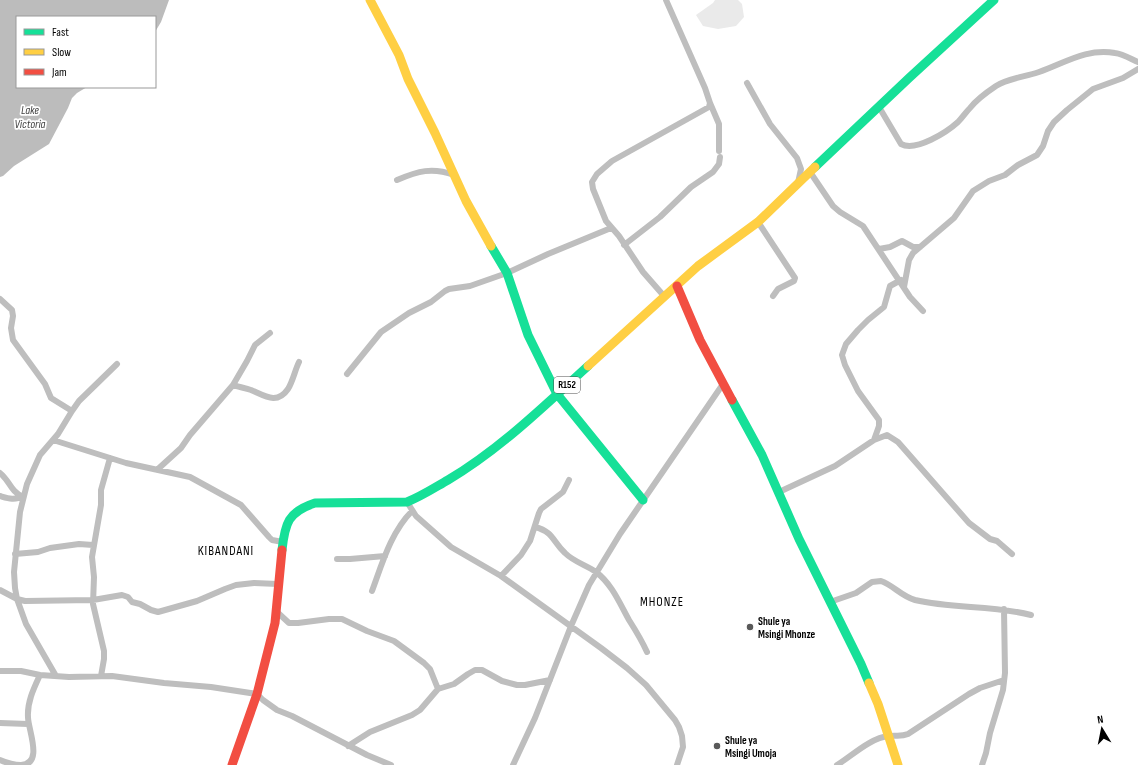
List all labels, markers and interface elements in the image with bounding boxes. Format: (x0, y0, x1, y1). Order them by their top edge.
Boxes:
legend (16, 16, 156, 88)
text: Fast (52, 25, 69, 40)
text: Slow (52, 45, 71, 60)
text: Jam (51, 65, 67, 80)
water label: Lake Victoria (15, 103, 46, 132)
road number: R152 (554, 377, 580, 393)
district label: KIBANDANI (198, 543, 254, 559)
district label: MHONZE (640, 594, 684, 610)
place label: Shule ya Msingi Mhonze (758, 615, 815, 641)
marker: Shule ya Msingi Mhonze (745, 622, 755, 632)
north arrow (1082, 709, 1122, 749)
text: N (1096, 713, 1104, 727)
place label: Shule ya Msingi Umoja (725, 734, 777, 760)
marker: Shule ya Msingi Umoja (712, 741, 722, 751)

